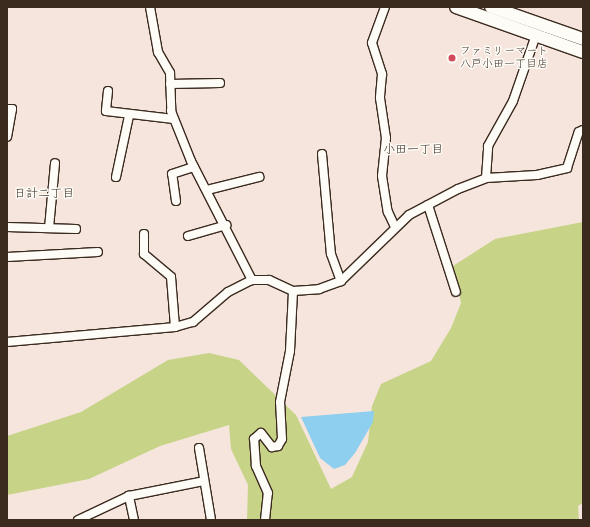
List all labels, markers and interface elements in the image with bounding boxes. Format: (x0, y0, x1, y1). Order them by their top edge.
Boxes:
place label: ファミリーマート 八戸小田一丁目店 (460, 45, 548, 71)
marker: ファミリーマート 八戸小田一丁目店 (447, 53, 457, 63)
district label: 小田一丁目 (383, 143, 443, 157)
district label: 日計二丁目 (14, 187, 74, 201)

